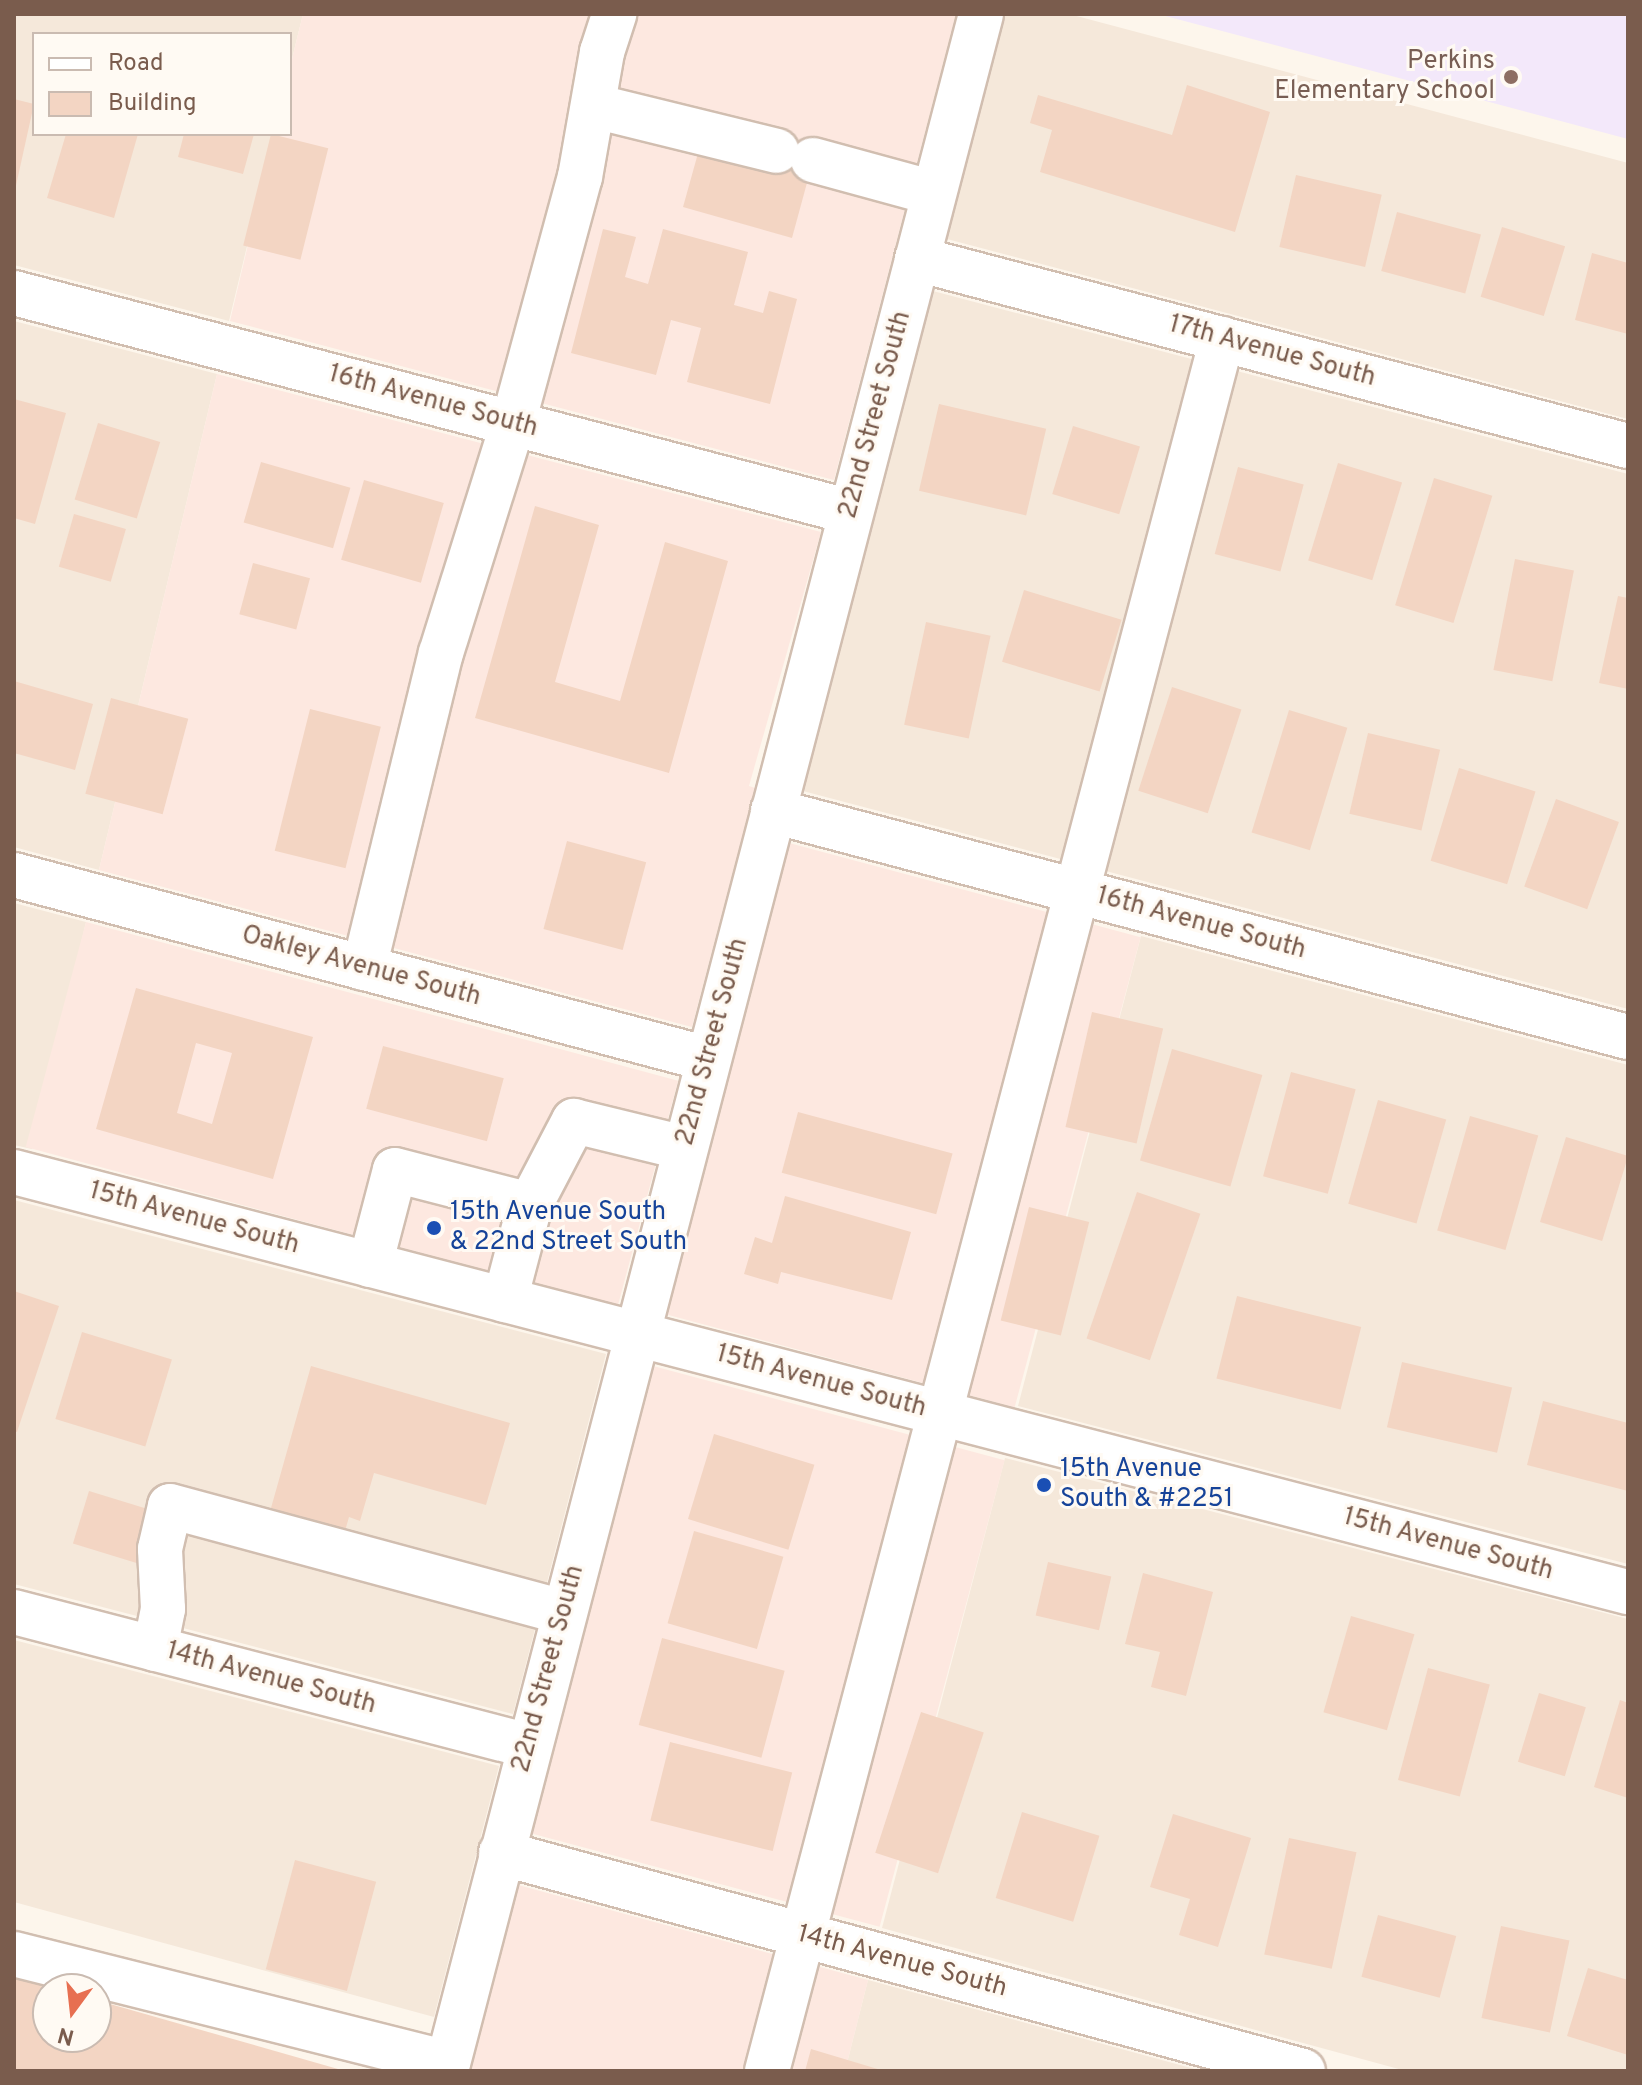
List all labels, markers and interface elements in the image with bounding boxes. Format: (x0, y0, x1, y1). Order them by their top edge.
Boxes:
legend (32, 32, 292, 136)
place label: Perkins Elementary School (1274, 46, 1495, 108)
text: Road (108, 49, 164, 79)
marker: Perkins Elementary School (1502, 68, 1520, 86)
text: Building (108, 89, 197, 119)
street label: 22nd Street South (833, 308, 919, 522)
street label: 17th Avenue South (1165, 309, 1379, 395)
street label: 16th Avenue South (324, 359, 542, 445)
street label: 16th Avenue South (1092, 881, 1310, 967)
street label: Oakley Avenue South (237, 920, 485, 1014)
street label: 22nd Street South (670, 935, 756, 1149)
street label: 15th Avenue South (85, 1176, 303, 1262)
place label: 15th Avenue South & 22nd Street South (450, 1197, 687, 1258)
marker: 15th Avenue South & 22nd Street South (425, 1219, 443, 1237)
street label: 15th Avenue South (712, 1339, 930, 1425)
place label: 15th Avenue South & #2251 (1060, 1454, 1233, 1516)
marker: 15th Avenue South & #2251 (1035, 1476, 1053, 1494)
street label: 15th Avenue South (1339, 1502, 1557, 1588)
street label: 22nd Street South (506, 1562, 592, 1776)
street label: 14th Avenue South (162, 1636, 380, 1722)
street label: 14th Avenue South (793, 1919, 1011, 2005)
north arrow (32, 1973, 112, 2053)
text: N (55, 2020, 77, 2050)

